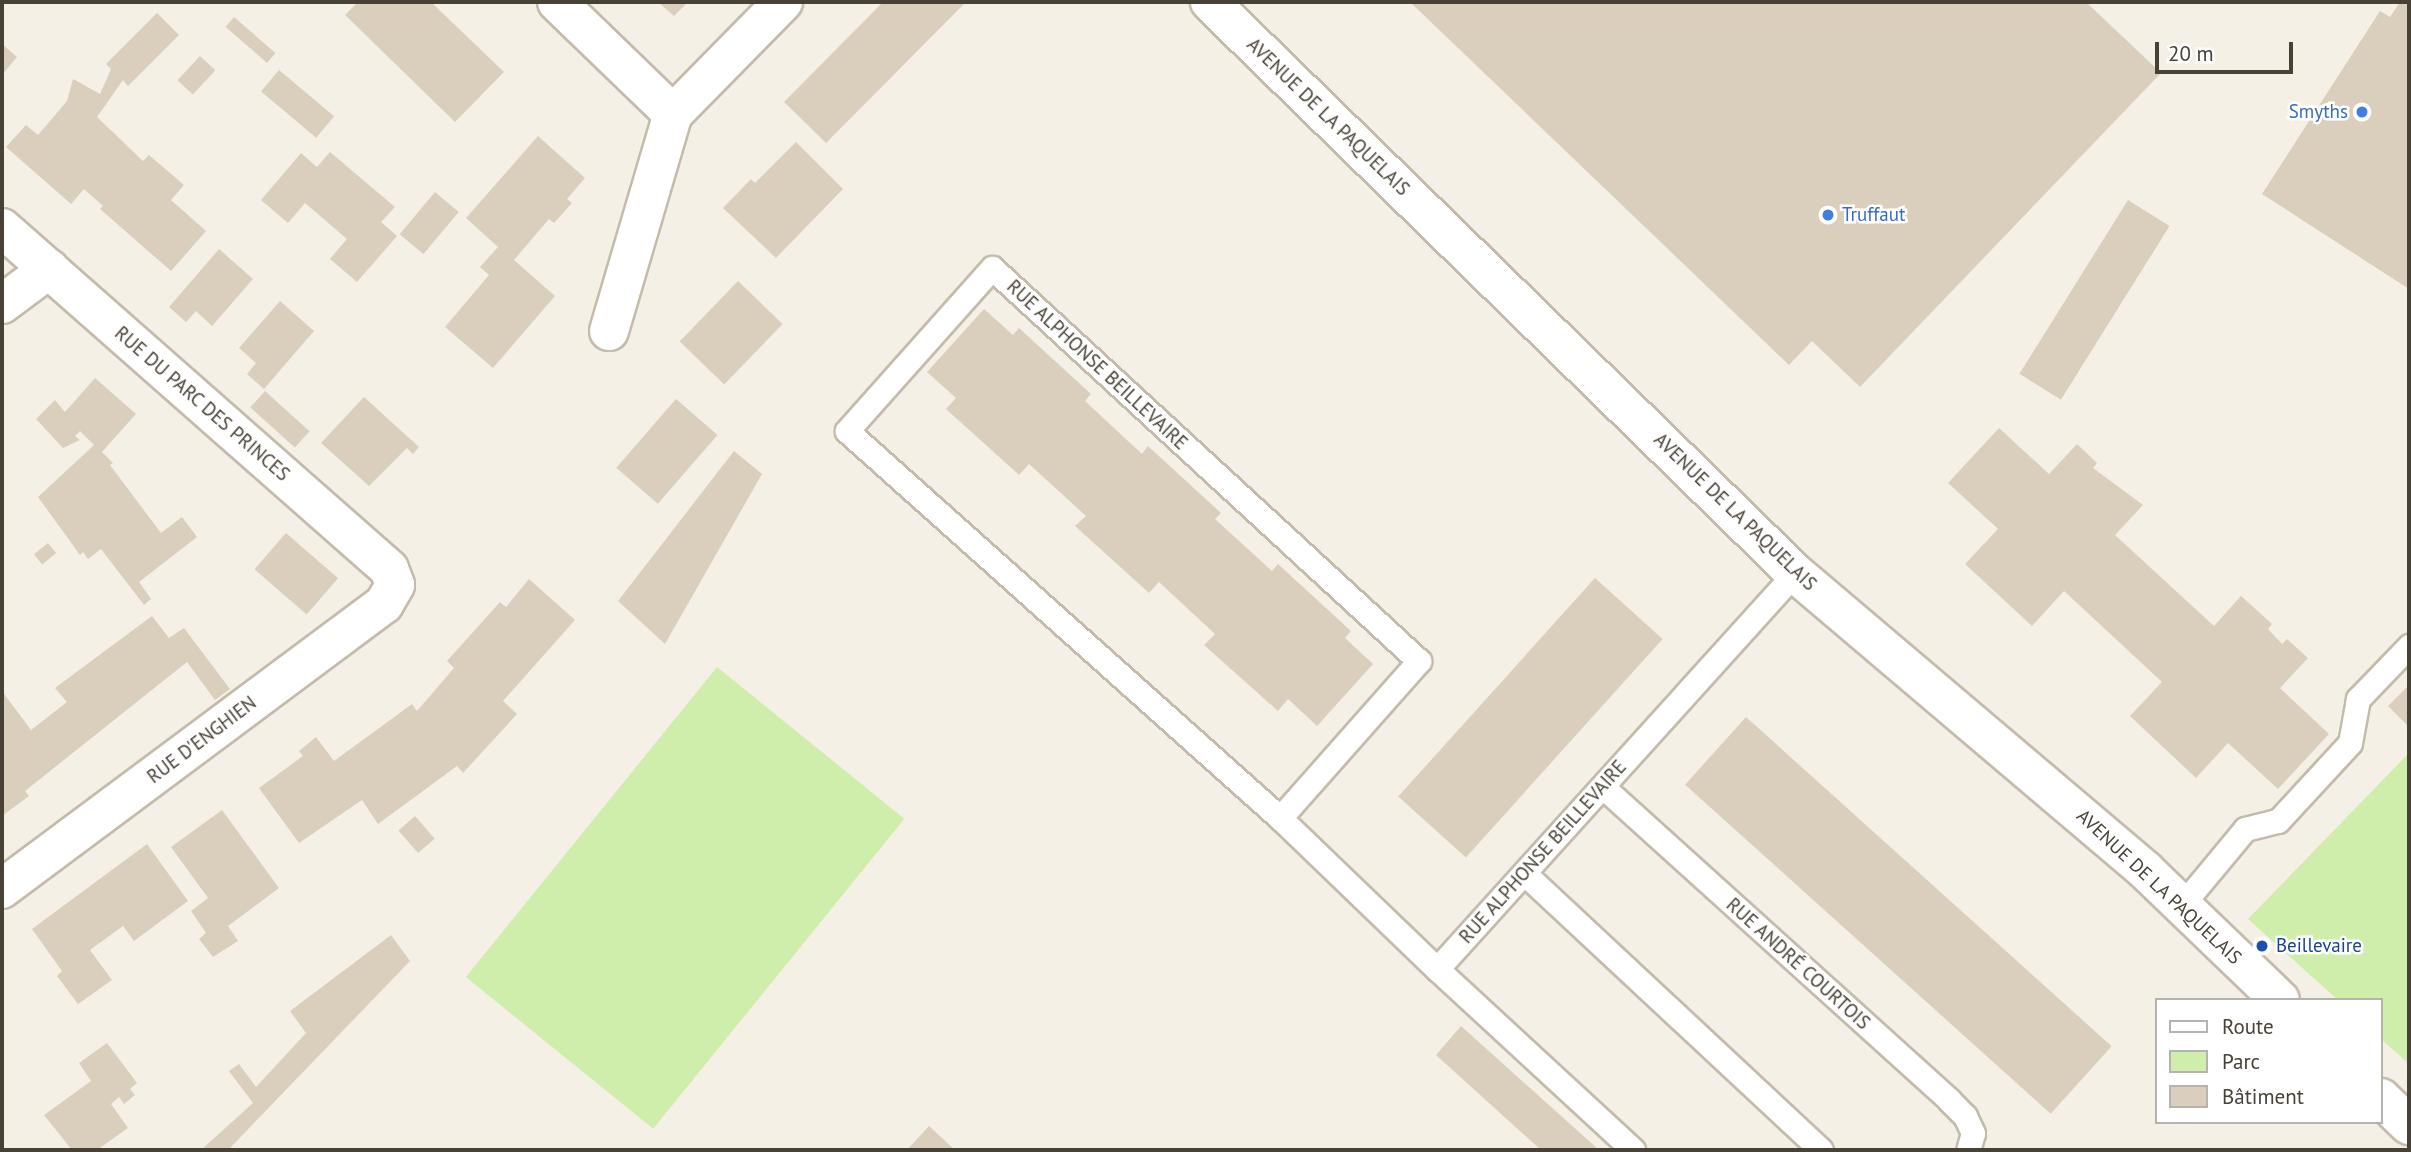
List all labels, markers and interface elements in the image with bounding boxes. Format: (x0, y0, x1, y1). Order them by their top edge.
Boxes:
scale bar (2159, 28, 2297, 72)
street label: AVENUE DE LA PAQUELAIS (1242, 33, 1414, 201)
text: 20 m (2168, 40, 2214, 67)
place label: Smyths (2289, 101, 2348, 123)
marker: Smyths (2354, 104, 2370, 120)
place label: Truffaut (1842, 204, 1905, 226)
marker: Truffaut (1820, 207, 1836, 223)
street label: RUE ALPHONSE BEILLEVAIRE (1002, 275, 1192, 455)
street label: RUE DU PARC DES PRINCES (110, 322, 294, 486)
street label: AVENUE DE LA PAQUELAIS (1649, 428, 1821, 596)
street label: RUE D'ENGHIEN (143, 692, 261, 788)
street label: RUE ALPHONSE BEILLEVAIRE (1455, 756, 1631, 948)
street label: AVENUE DE LA PAQUELAIS (2072, 804, 2246, 970)
street label: RUE ANDRÉ COURTOIS (1721, 893, 1875, 1035)
place label: Beillevaire (2276, 935, 2362, 957)
marker: Beillevaire (2254, 938, 2270, 954)
legend (2156, 998, 2383, 1124)
text: Route (2222, 1013, 2274, 1040)
text: Parc (2222, 1048, 2260, 1075)
text: Bâtiment (2222, 1083, 2304, 1110)

